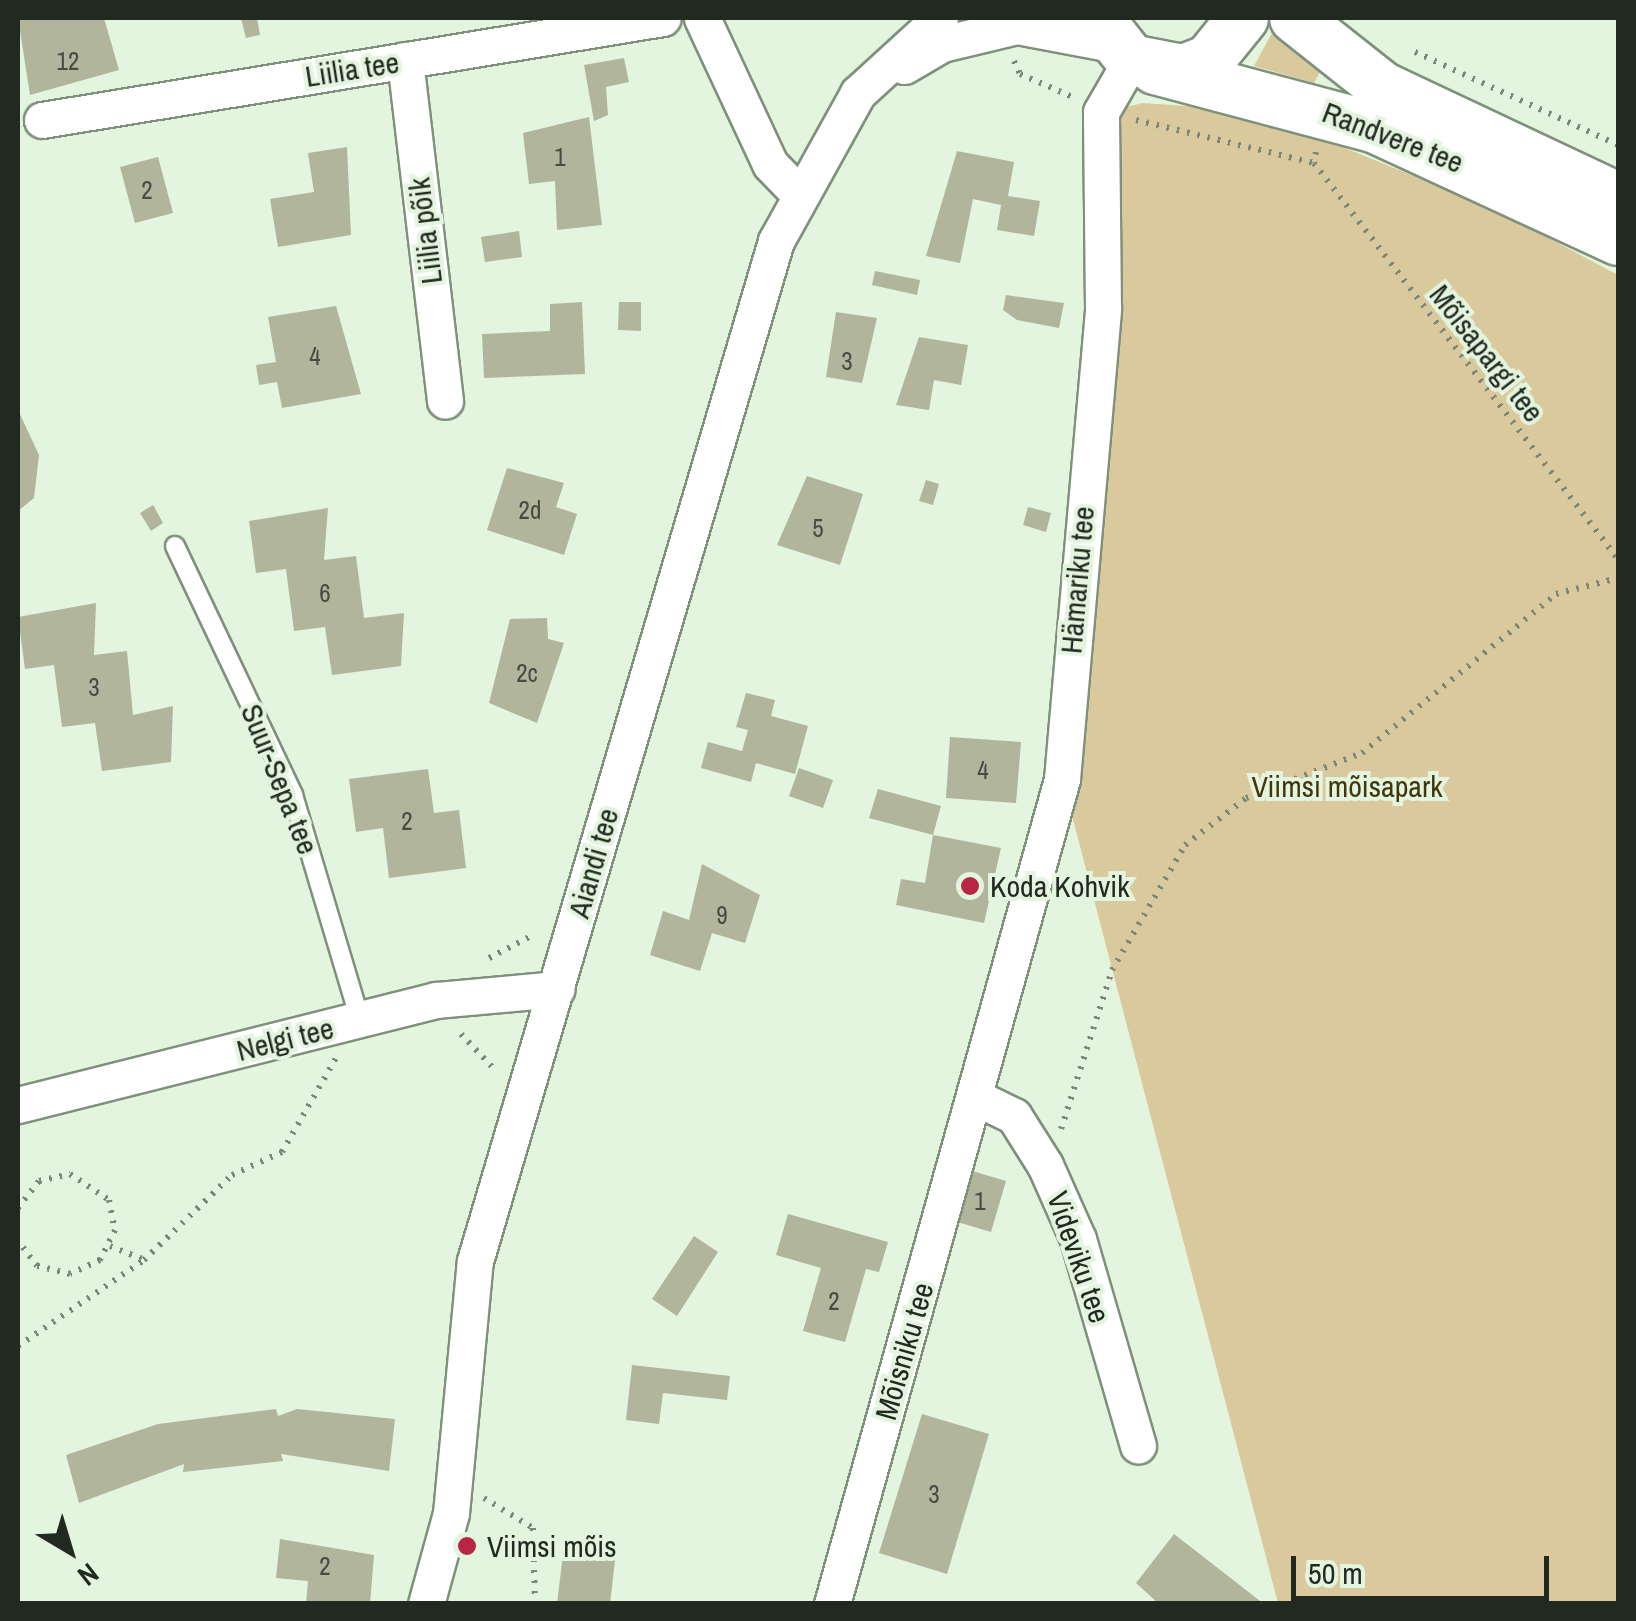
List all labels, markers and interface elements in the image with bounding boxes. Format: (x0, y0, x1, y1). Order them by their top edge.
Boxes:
street label: Liilia tee (303, 44, 401, 94)
house number: 12 (57, 46, 79, 76)
street label: Randvere tee (1318, 94, 1468, 180)
house number: 1 (554, 142, 566, 172)
house number: 2 (141, 175, 153, 205)
street label: Liilia põik (401, 176, 449, 286)
street label: Mõisapargi tee (1422, 277, 1552, 429)
house number: 4 (309, 341, 321, 371)
house number: 3 (841, 346, 853, 376)
house number: 2d (519, 495, 541, 525)
street label: Hämariku tee (1053, 505, 1101, 655)
house number: 5 (812, 513, 824, 543)
house number: 6 (319, 578, 331, 608)
house number: 2c (516, 658, 538, 688)
house number: 3 (88, 672, 100, 702)
street label: Suur-Sepa tee (234, 699, 326, 859)
house number: 4 (977, 755, 989, 785)
park label: Viimsi mõisapark (1252, 768, 1442, 804)
street label: Aiandi tee (560, 804, 626, 922)
house number: 2 (401, 806, 413, 836)
place label: Koda Kohvik (990, 868, 1129, 904)
marker: Koda Kohvik (959, 875, 981, 897)
house number: 9 (716, 900, 728, 930)
street label: Nelgi tee (233, 1010, 337, 1068)
house number: 1 (974, 1186, 986, 1216)
street label: Videviku tee (1040, 1187, 1118, 1327)
street label: Mõisniku tee (867, 1278, 941, 1424)
house number: 2 (828, 1286, 840, 1316)
house number: 3 (928, 1479, 940, 1509)
north arrow (20, 1501, 120, 1601)
place label: Viimsi mõis (487, 1528, 616, 1564)
marker: Viimsi mõis (456, 1535, 478, 1557)
scale bar (1296, 1536, 1554, 1598)
house number: 2 (319, 1551, 331, 1581)
text: 50 m (1308, 1553, 1363, 1593)
text: N (70, 1555, 107, 1595)

